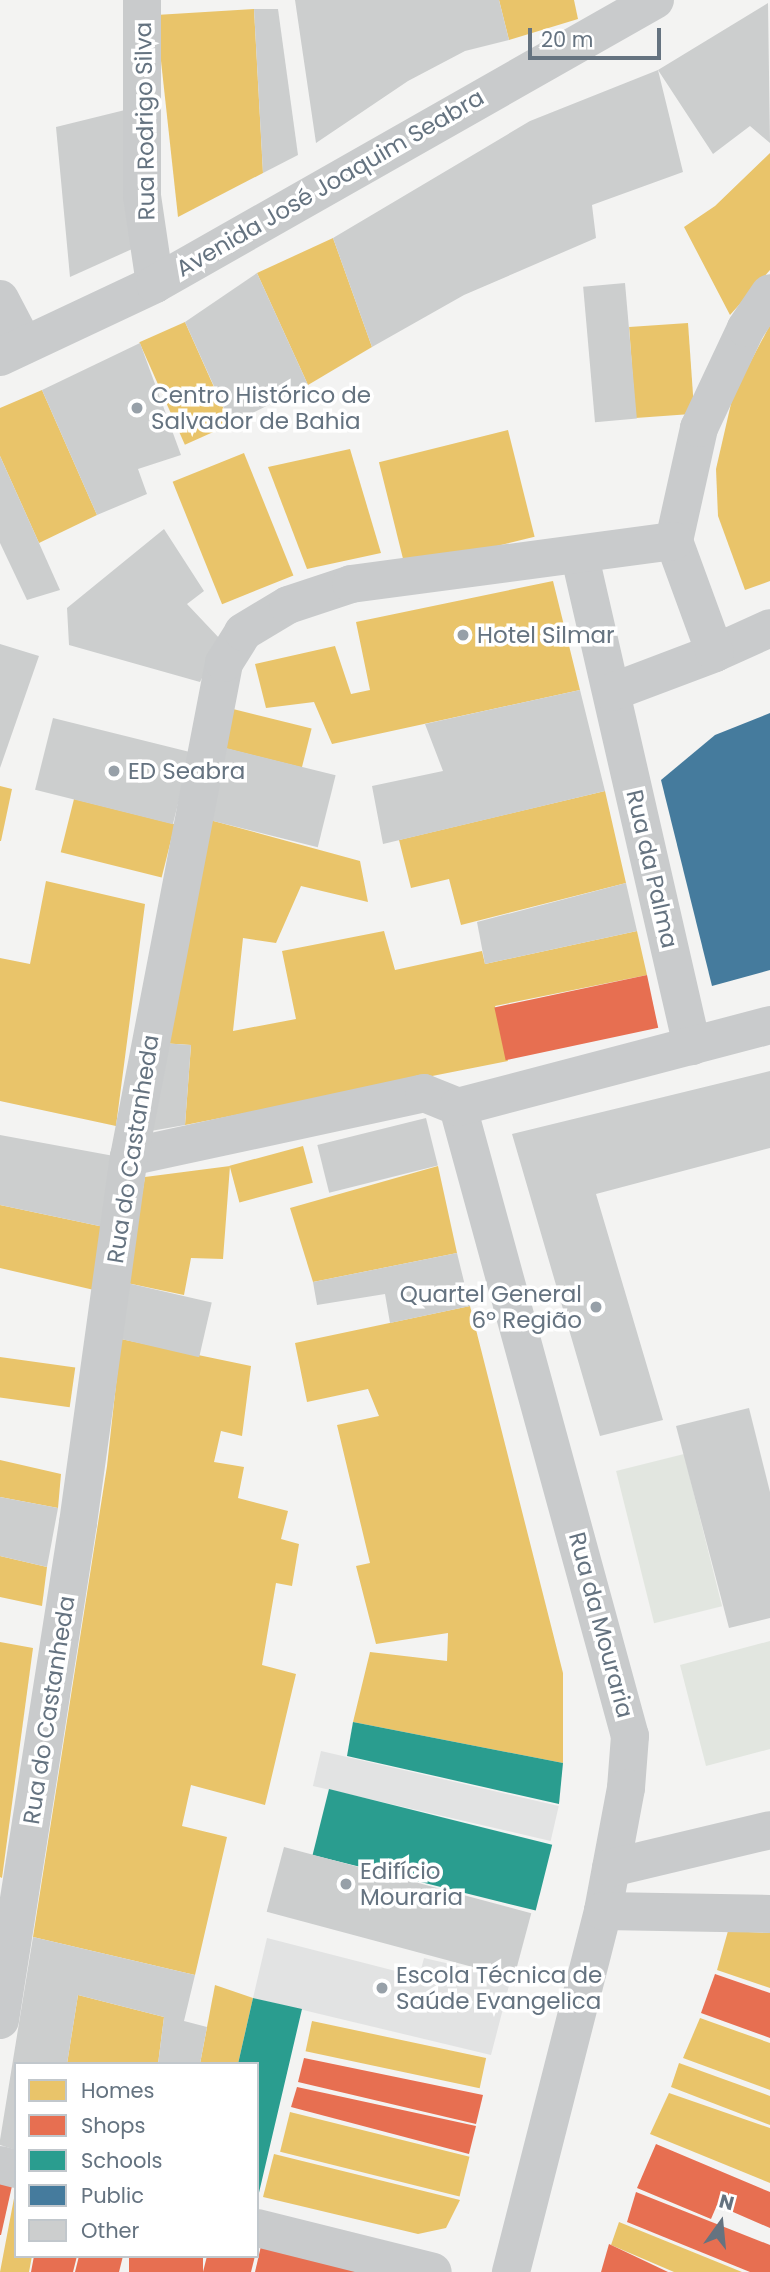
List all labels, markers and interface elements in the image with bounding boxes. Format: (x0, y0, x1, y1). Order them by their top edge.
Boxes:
scale bar (532, 14, 665, 58)
street label: Rua Rodrigo Silva (129, 21, 161, 221)
text: 20 m (541, 25, 594, 54)
street label: Avenida José Joaquim Seabra (171, 83, 489, 283)
place label: Centro Histórico de Salvador de Bahia (151, 381, 371, 435)
marker: Centro Histórico de Salvador de Bahia (129, 400, 145, 416)
place label: Hotel Silmar (477, 621, 615, 649)
marker: Hotel Silmar (455, 627, 471, 643)
place label: ED Seabra (128, 757, 245, 785)
marker: ED Seabra (106, 763, 122, 779)
street label: Rua da Palma (620, 787, 684, 951)
street label: Rua do Castanheda (101, 1033, 165, 1265)
place label: Quartel General 6º Região (400, 1280, 582, 1334)
marker: Quartel General 6º Região (588, 1299, 604, 1315)
street label: Rua da Mouraria (563, 1529, 639, 1721)
street label: Rua do Castanheda (17, 1594, 81, 1826)
place label: Edifício Mouraria (360, 1857, 463, 1911)
marker: Edifício Mouraria (338, 1876, 354, 1892)
place label: Escola Técnica de Saúde Evangelica (396, 1961, 602, 2015)
marker: Escola Técnica de Saúde Evangelica (374, 1980, 390, 1996)
legend (14, 2062, 259, 2258)
text: Homes (81, 2076, 155, 2105)
text: Shops (81, 2111, 145, 2140)
text: Schools (81, 2146, 163, 2175)
text: Public (81, 2181, 144, 2210)
text: N (716, 2187, 737, 2217)
north arrow (686, 2188, 756, 2258)
text: Other (81, 2216, 139, 2245)

